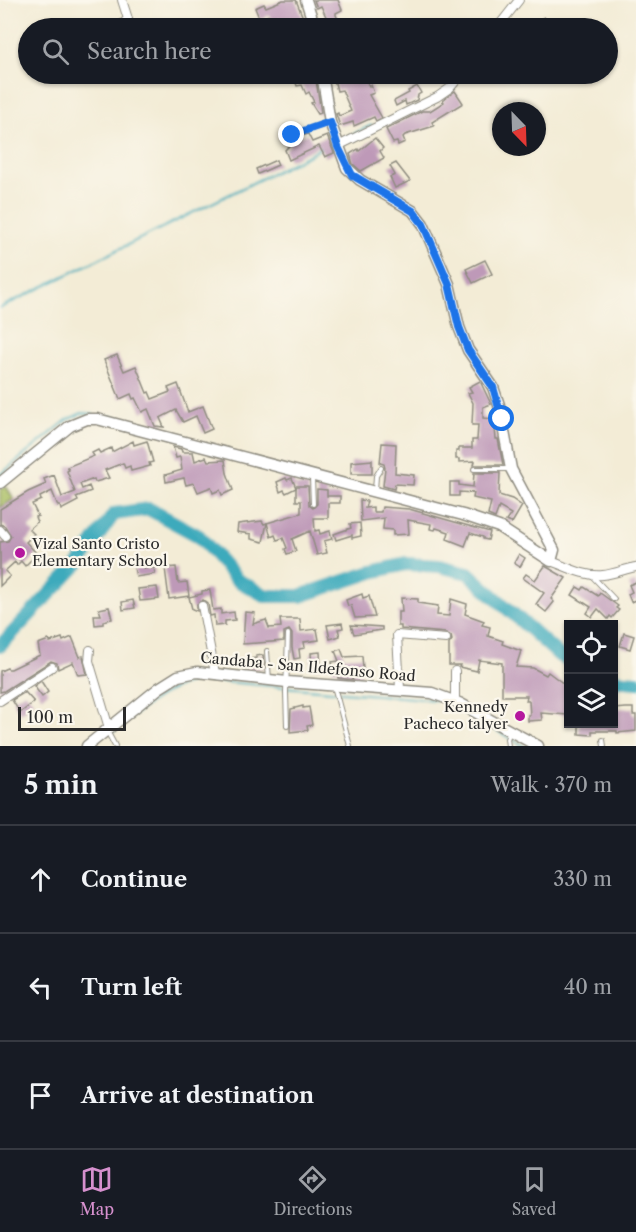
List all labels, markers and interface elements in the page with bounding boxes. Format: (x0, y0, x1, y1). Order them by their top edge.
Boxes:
search box (18, 18, 618, 84)
icon: search (39, 35, 72, 68)
text: Search here (87, 38, 212, 65)
north arrow (492, 102, 546, 156)
route end (278, 121, 304, 147)
route start (488, 405, 514, 431)
place label: Vizal Santo Cristo Elementary School (31, 534, 168, 570)
marker: Vizal Santo Cristo Elementary School (13, 546, 27, 560)
map controls (564, 620, 618, 728)
button: locate (564, 620, 618, 674)
street label: Candaba - San Ildefonso Road (200, 648, 416, 685)
button: layers (564, 674, 618, 728)
place label: Kennedy Pacheco talyer (403, 697, 509, 733)
scale bar (18, 704, 126, 732)
text: 100 m (27, 707, 73, 727)
marker: Kennedy Pacheco talyer (513, 709, 527, 723)
text: 5 min (24, 769, 98, 801)
text: Walk · 370 m (490, 773, 612, 797)
icon: ahead (24, 863, 57, 896)
text: Continue (81, 866, 187, 893)
text: 330 m (553, 867, 612, 891)
icon: left (24, 971, 57, 1004)
text: Turn left (81, 974, 182, 1001)
text: 40 m (564, 975, 612, 999)
icon: arrive (24, 1079, 57, 1112)
text: Arrive at destination (81, 1082, 314, 1109)
tab: Map (80, 1163, 114, 1219)
tab: Directions (273, 1163, 352, 1219)
tab: Saved (512, 1163, 556, 1219)

